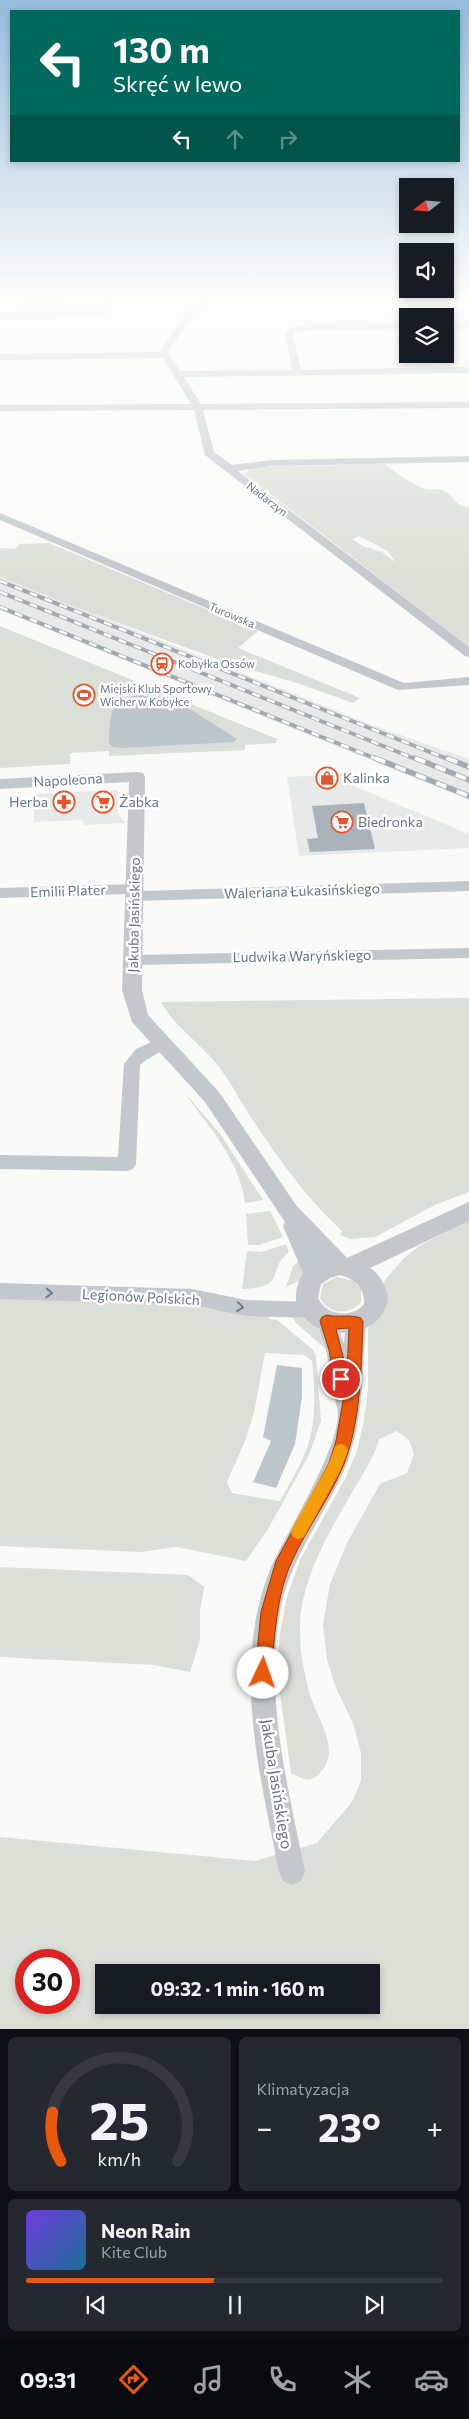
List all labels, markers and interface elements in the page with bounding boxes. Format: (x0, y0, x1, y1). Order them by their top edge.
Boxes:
text: 130 m (113, 27, 210, 70)
icon: left (30, 30, 95, 95)
text: Skręć w lewo (113, 70, 242, 97)
icon: left (168, 125, 196, 153)
icon: ahead (221, 125, 249, 153)
icon: right (274, 125, 302, 153)
north arrow (399, 178, 454, 232)
map controls (399, 178, 454, 363)
button: sound (399, 243, 454, 298)
button: layers (399, 308, 454, 363)
street label: Nadarzyn (244, 479, 290, 519)
street label: Turowska (207, 599, 257, 630)
station icon: Kobyłka Ossów (150, 652, 174, 676)
place label: Kobyłka Ossów (178, 657, 255, 670)
place label: Miejski Klub Sportowy Wicher w Kobyłce (100, 682, 212, 708)
sports icon: Miejski Klub Sportowy Wicher w Kobyłce (72, 683, 96, 707)
shop icon: Kalinka (315, 766, 339, 790)
street label: Napoleona (33, 769, 103, 790)
place label: Kalinka (343, 769, 390, 786)
pharmacy icon: Herba (52, 790, 76, 814)
supermarket icon: Żabka (91, 790, 115, 814)
place label: Herba (9, 793, 48, 810)
place label: Żabka (119, 793, 159, 810)
supermarket icon: Biedronka (330, 810, 354, 834)
place label: Biedronka (358, 813, 423, 830)
street label: Jakuba Jasińskiego (124, 857, 143, 973)
street label: Waleriana Łukasińskiego (224, 879, 380, 902)
street label: Emilii Plater (30, 881, 107, 900)
street label: Ludwika Waryńskiego (232, 946, 372, 965)
street label: Legionów Polskich (82, 1285, 200, 1308)
one-way arrow (45, 1288, 53, 1298)
one-way arrow (236, 1301, 244, 1312)
pin (320, 1358, 362, 1400)
icon: arrive (327, 1365, 355, 1393)
position arrow (236, 1646, 288, 1698)
street label: Jakuba Jasińskiego (258, 1717, 297, 1850)
speed limit sign: 30 (15, 1949, 80, 2014)
text: 09:32 · 1 min · 160 m (151, 1977, 324, 2000)
text: Klimatyzacja (257, 2079, 349, 2098)
text: 25 (89, 2087, 149, 2151)
text: 23° (318, 2103, 381, 2150)
text: − (257, 2110, 272, 2144)
text: + (427, 2110, 443, 2144)
text: km/h (98, 2148, 141, 2170)
text: Neon Rain (101, 2219, 191, 2242)
text: Kite Club (101, 2242, 167, 2261)
icon: previous (82, 2291, 110, 2319)
icon: pause (221, 2291, 249, 2319)
icon: next (360, 2291, 388, 2319)
icon: directions (116, 2362, 151, 2397)
icon: music (191, 2362, 226, 2397)
icon: phone (265, 2362, 300, 2397)
icon: climate (340, 2362, 375, 2397)
icon: car (414, 2362, 449, 2397)
text: 09:31 (20, 2366, 77, 2393)

